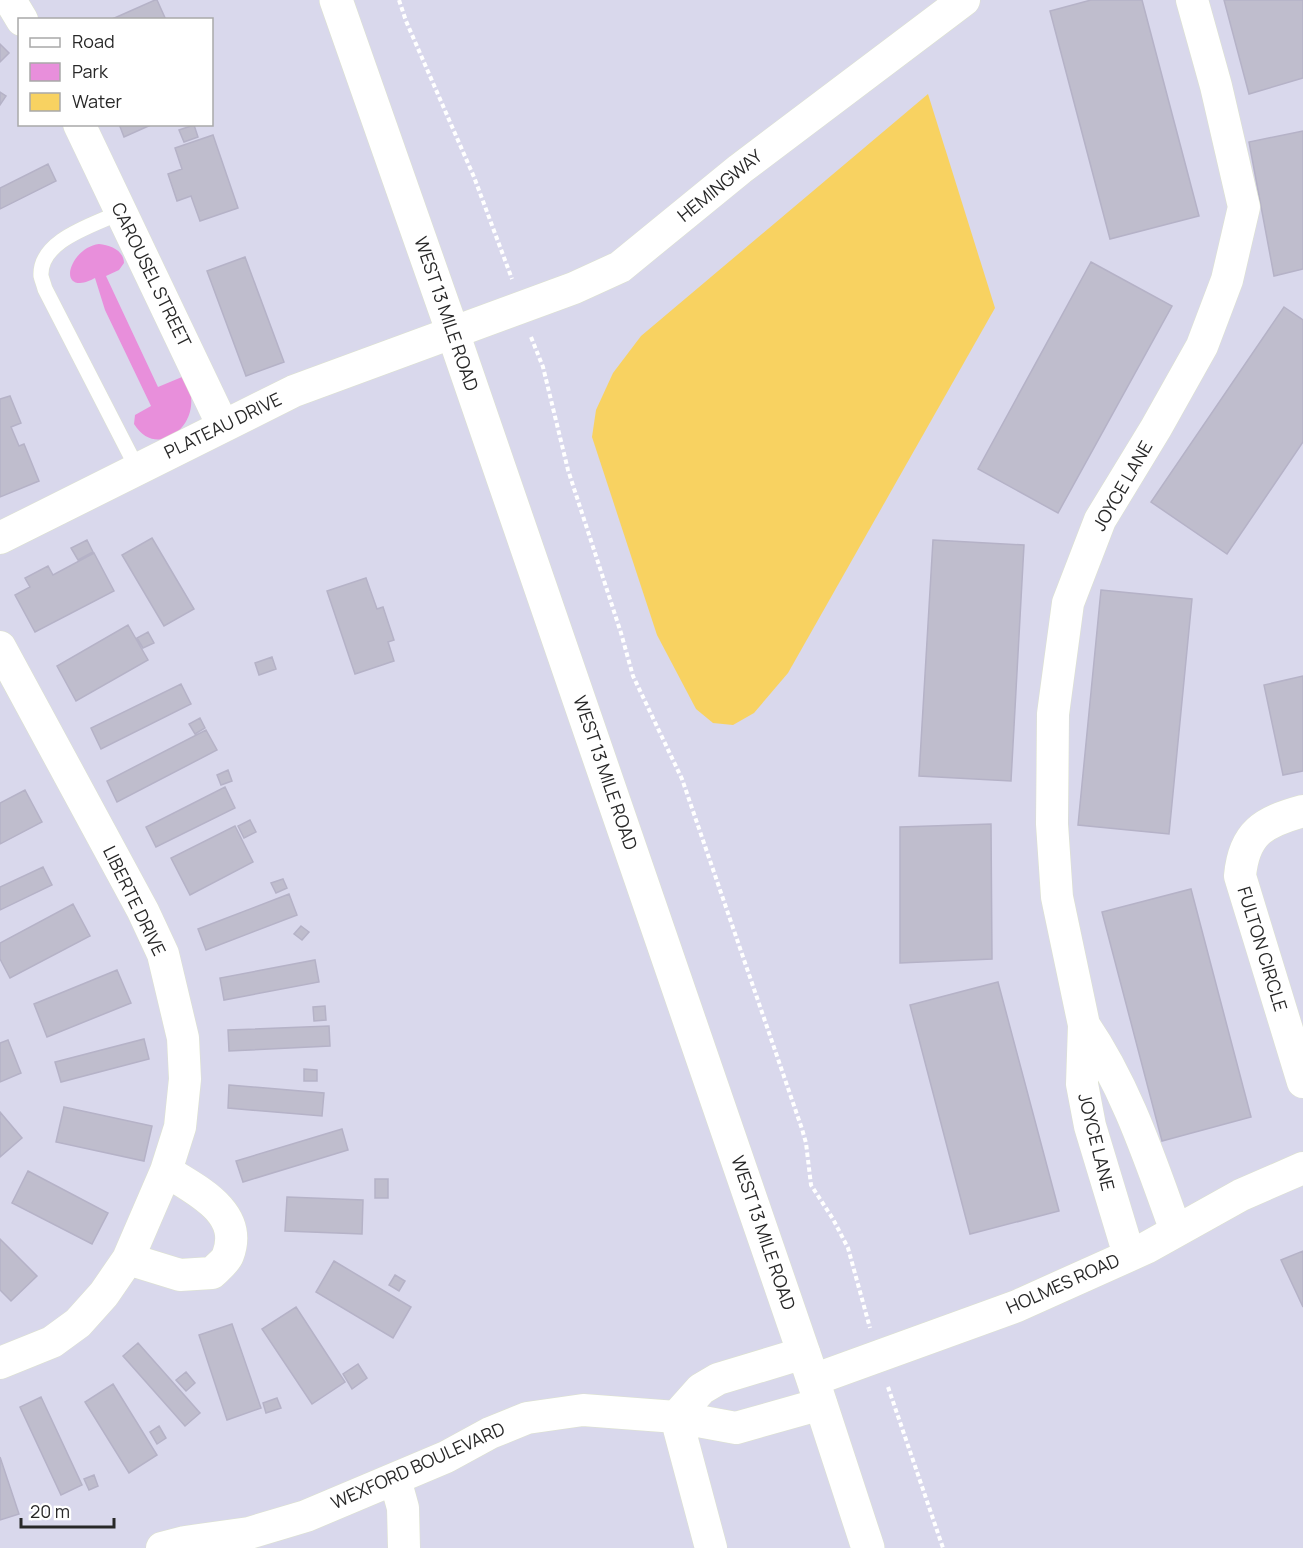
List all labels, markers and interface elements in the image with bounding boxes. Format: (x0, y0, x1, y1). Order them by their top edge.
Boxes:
legend (18, 18, 213, 126)
text: Road (72, 29, 115, 53)
text: Park (72, 59, 109, 83)
text: Water (72, 89, 122, 113)
street label: HEMINGWAY (672, 143, 767, 227)
street label: CAROUSEL STREET (106, 198, 197, 351)
street label: WEST 13 MILE ROAD (409, 233, 485, 394)
street label: PLATEAU DRIVE (160, 386, 285, 464)
street label: JOYCE LANE (1087, 436, 1158, 535)
street label: WEST 13 MILE ROAD (568, 692, 644, 853)
street label: LIBERTE DRIVE (98, 842, 172, 959)
street label: FULTON CIRCLE (1233, 883, 1293, 1014)
street label: JOYCE LANE (1073, 1090, 1121, 1193)
street label: WEST 13 MILE ROAD (726, 1152, 802, 1313)
street label: HOLMES ROAD (1002, 1247, 1123, 1319)
street label: WEXFORD BOULEVARD (327, 1416, 508, 1514)
scale bar (21, 1491, 114, 1529)
text: 20 m (30, 1499, 70, 1523)

